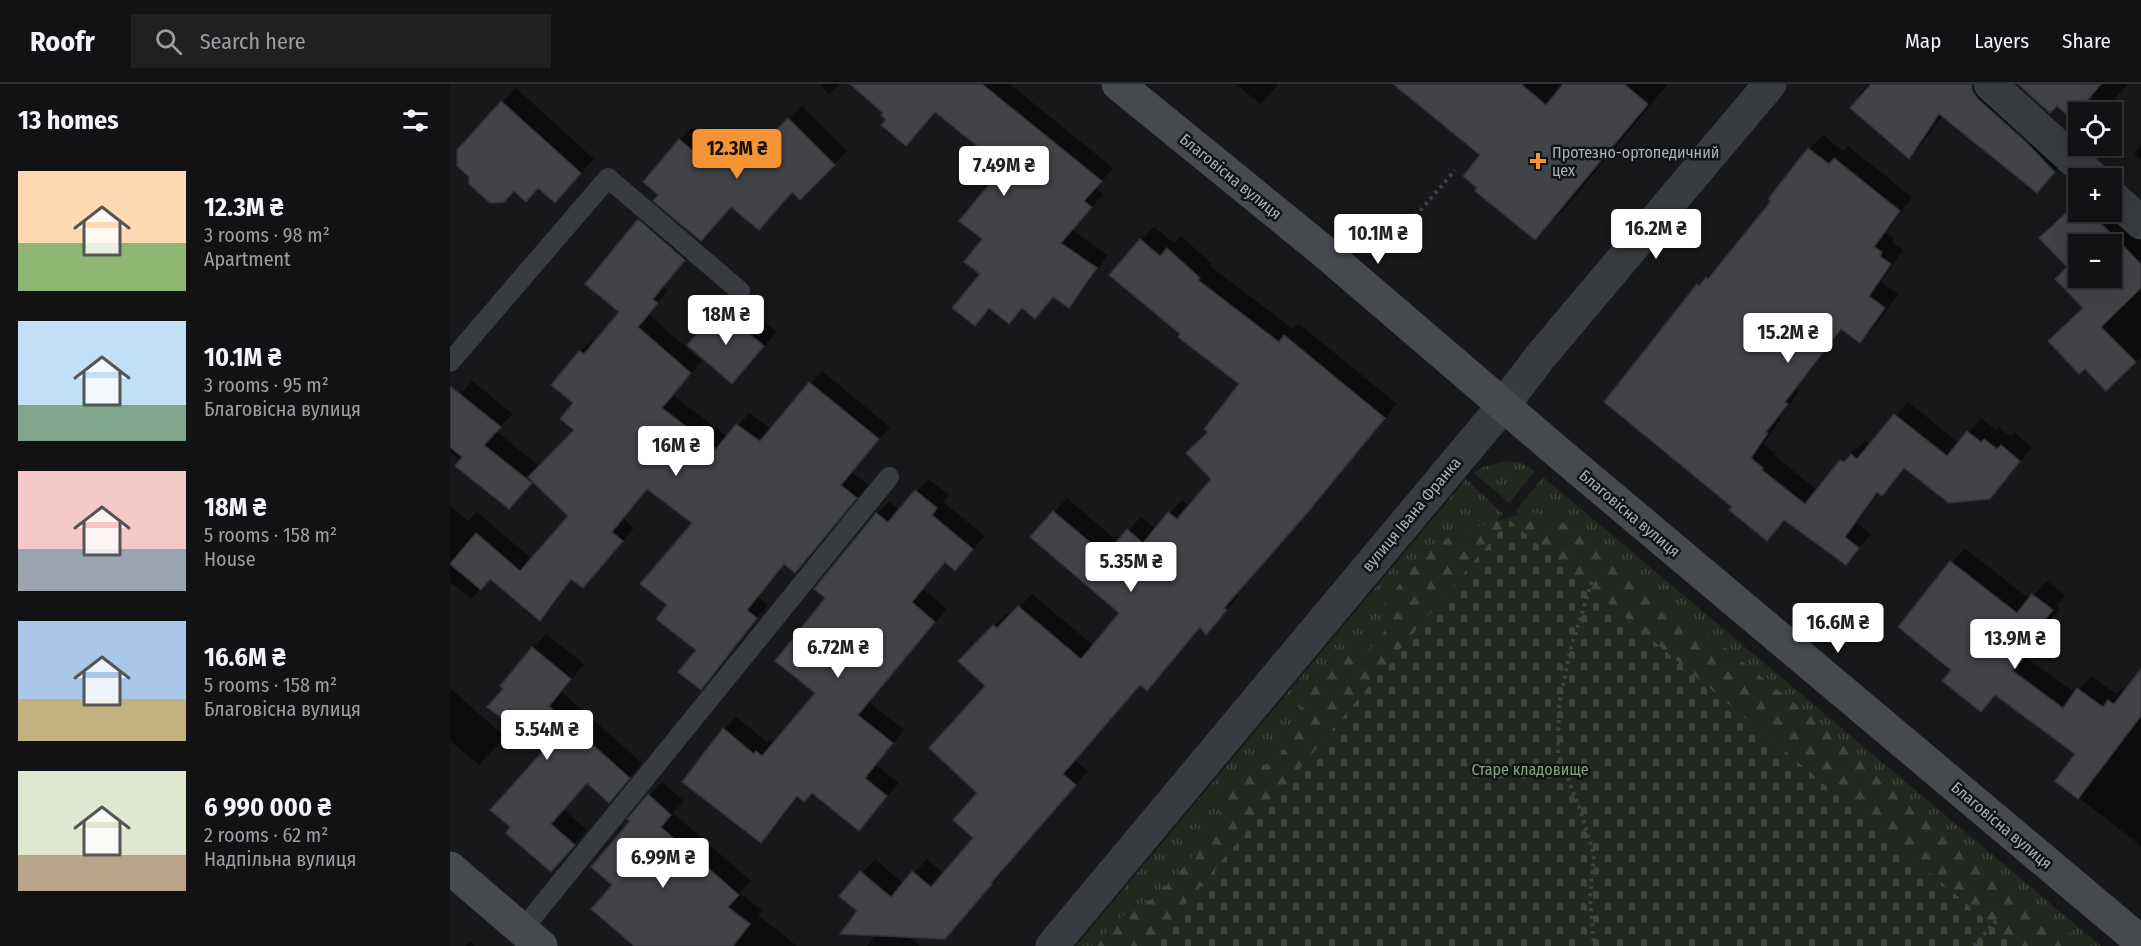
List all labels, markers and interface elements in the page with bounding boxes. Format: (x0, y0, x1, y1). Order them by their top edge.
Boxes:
search box (131, 14, 551, 68)
text: Roofr (30, 25, 95, 58)
icon: search (152, 25, 185, 58)
text: Search here (200, 28, 306, 55)
text: Map (1905, 28, 1941, 54)
text: Layers (1974, 28, 2029, 54)
text: Share (2062, 28, 2111, 54)
map controls (2068, 102, 2122, 288)
button: locate (2068, 102, 2122, 156)
icon: filters (399, 104, 432, 137)
text: 13 homes (18, 105, 119, 136)
pin: 12.3M ₴ (682, 129, 792, 180)
street label: Благовісна вулиця (1176, 129, 1285, 223)
text: 12.3M ₴ (706, 136, 768, 160)
place label: Протезно-ортопедичний цех (1552, 143, 1719, 180)
pin: 7.49M ₴ (949, 146, 1059, 197)
marker: Протезно-ортопедичний цех (1529, 152, 1547, 170)
text: 7.49M ₴ (973, 153, 1035, 177)
button: + (2068, 168, 2122, 222)
text: 12.3M ₴ (204, 192, 284, 223)
icon: home (66, 195, 138, 267)
pin: 16.2M ₴ (1601, 209, 1711, 260)
pin: 10.1M ₴ (1323, 214, 1433, 265)
text: 16.2M ₴ (1625, 216, 1687, 240)
text: 10.1M ₴ (1348, 221, 1408, 245)
text: 3 rooms · 98 m² (204, 223, 330, 247)
button: − (2068, 234, 2122, 288)
text: Apartment (204, 247, 291, 271)
pin: 18M ₴ (684, 295, 768, 346)
text: 18M ₴ (702, 302, 750, 326)
pin: 15.2M ₴ (1733, 313, 1843, 364)
text: 15.2M ₴ (1757, 320, 1819, 344)
text: 10.1M ₴ (204, 342, 281, 373)
icon: home (66, 345, 138, 417)
text: 3 rooms · 95 m² (204, 373, 329, 397)
text: Благовісна вулиця (204, 397, 361, 421)
pin: 16M ₴ (634, 426, 718, 477)
text: 16M ₴ (652, 433, 700, 457)
street label: вулиця Івана Франка (1358, 453, 1465, 575)
street label: Благовісна вулиця (1575, 466, 1684, 561)
text: 18M ₴ (204, 492, 267, 523)
icon: home (66, 495, 138, 567)
text: 5 rooms · 158 m² (204, 523, 337, 547)
pin: 5.35M ₴ (1076, 542, 1186, 593)
text: House (204, 547, 256, 571)
text: 5.35M ₴ (1099, 549, 1163, 573)
pin: 16.6M ₴ (1783, 603, 1893, 654)
text: 16.6M ₴ (1807, 610, 1869, 634)
pin: 13.9M ₴ (1960, 619, 2070, 670)
text: 13.9M ₴ (1984, 626, 2046, 650)
pin: 6.72M ₴ (783, 628, 893, 679)
text: 6.72M ₴ (807, 635, 869, 659)
text: 16.6M ₴ (204, 642, 286, 673)
icon: home (66, 645, 138, 717)
text: 5 rooms · 158 m² (204, 673, 337, 697)
text: Благовісна вулиця (204, 697, 361, 721)
pin: 5.54M ₴ (492, 710, 602, 761)
text: 5.54M ₴ (515, 717, 579, 741)
park label: Старе кладовище (1471, 760, 1589, 779)
street label: Благовісна вулиця (1947, 778, 2056, 873)
text: 6 990 000 ₴ (204, 792, 331, 823)
icon: home (66, 795, 138, 867)
text: 2 rooms · 62 m² (204, 823, 328, 847)
pin: 6.99M ₴ (608, 838, 718, 889)
text: 6.99M ₴ (631, 845, 695, 869)
text: Надпільна вулиця (204, 847, 356, 871)

